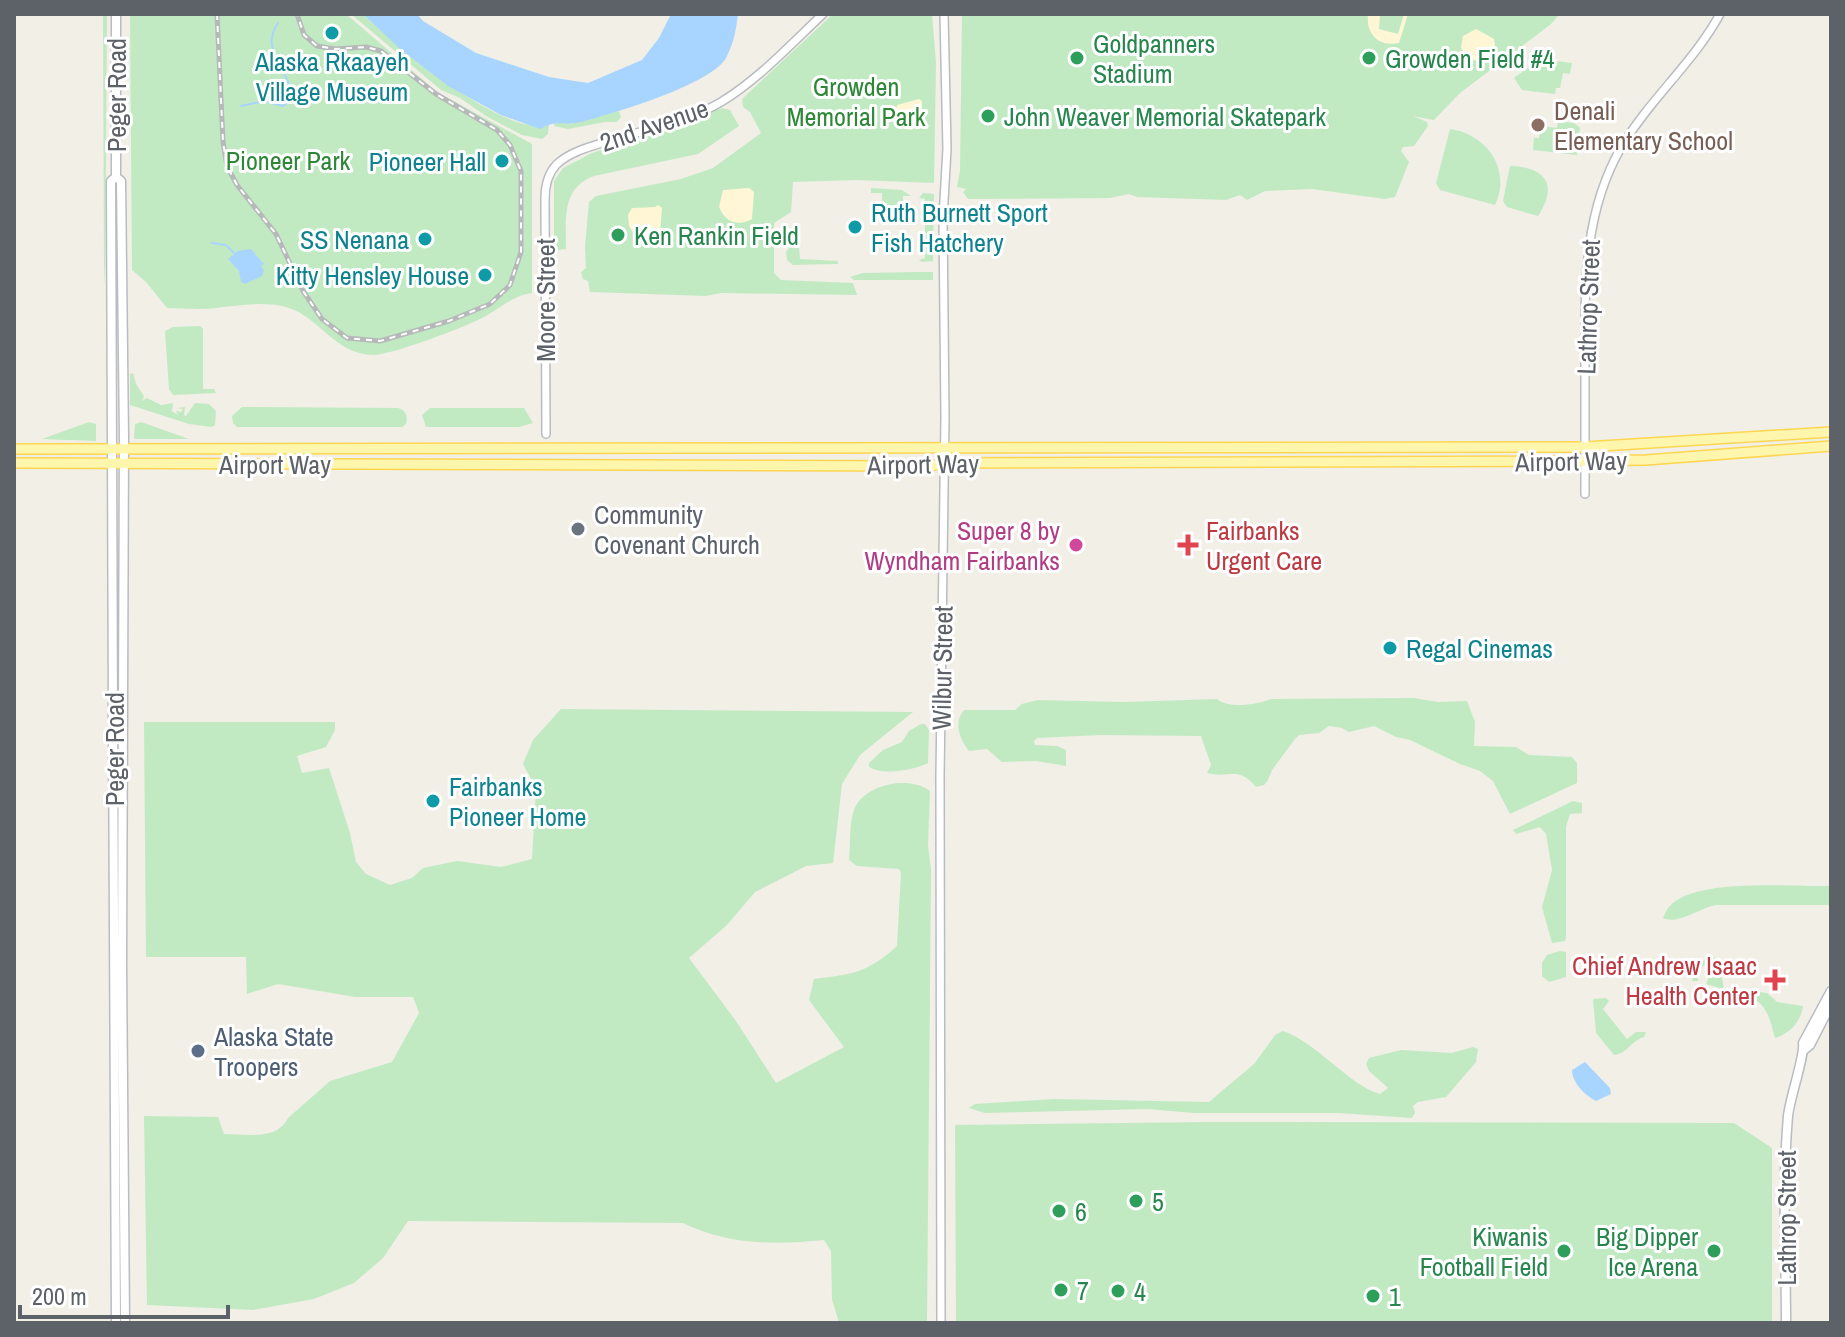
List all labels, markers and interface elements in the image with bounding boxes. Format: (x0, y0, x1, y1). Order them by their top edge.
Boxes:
marker: Alaska Rkaayeh Village Museum (323, 24, 341, 42)
place label: Goldpanners Stadium (1093, 26, 1215, 91)
street label: Peger Road (99, 38, 134, 152)
place label: Growden Field #4 (1385, 41, 1555, 76)
place label: Alaska Rkaayeh Village Museum (254, 44, 409, 109)
marker: Goldpanners Stadium (1068, 49, 1086, 67)
marker: Growden Field #4 (1360, 49, 1378, 67)
park label: Growden Memorial Park (787, 69, 926, 134)
street label: 2nd Avenue (595, 90, 713, 160)
place label: Denali Elementary School (1554, 93, 1733, 158)
place label: John Weaver Memorial Skatepark (1004, 99, 1326, 134)
marker: John Weaver Memorial Skatepark (979, 107, 997, 125)
marker: Denali Elementary School (1529, 116, 1547, 134)
park label: Pioneer Park (226, 143, 351, 178)
place label: Pioneer Hall (369, 144, 486, 179)
marker: Pioneer Hall (493, 152, 511, 170)
place label: Ruth Burnett Sport Fish Hatchery (871, 195, 1048, 260)
place label: Ken Rankin Field (634, 218, 799, 253)
marker: Ruth Burnett Sport Fish Hatchery (846, 218, 864, 236)
place label: SS Nenana (300, 222, 409, 257)
marker: Ken Rankin Field (609, 226, 627, 244)
marker: SS Nenana (416, 230, 434, 248)
street label: Moore Street (528, 238, 563, 362)
street label: Lathrop Street (1568, 239, 1608, 375)
place label: Kitty Hensley House (276, 258, 469, 293)
marker: Kitty Hensley House (476, 266, 494, 284)
street label: Airport Way (1514, 443, 1628, 479)
street label: Airport Way (866, 446, 980, 482)
street label: Airport Way (218, 447, 331, 482)
place label: Community Covenant Church (594, 497, 760, 562)
place label: Super 8 by Wyndham Fairbanks (865, 513, 1060, 578)
place label: Fairbanks Urgent Care (1206, 513, 1322, 578)
marker: Community Covenant Church (569, 520, 587, 538)
marker: Fairbanks Urgent Care (1177, 534, 1199, 556)
marker: Super 8 by Wyndham Fairbanks (1067, 536, 1085, 554)
street label: Wilbur Street (923, 605, 961, 731)
place label: Regal Cinemas (1406, 631, 1553, 666)
marker: Regal Cinemas (1381, 639, 1399, 657)
street label: Peger Road (97, 692, 132, 806)
place label: Fairbanks Pioneer Home (449, 769, 586, 834)
marker: Fairbanks Pioneer Home (424, 792, 442, 810)
place label: Chief Andrew Isaac Health Center (1572, 948, 1757, 1013)
marker: Chief Andrew Isaac Health Center (1764, 969, 1786, 991)
place label: Alaska State Troopers (213, 1019, 334, 1084)
marker: Alaska State Troopers (189, 1042, 207, 1060)
street label: Lathrop Street (1769, 1150, 1804, 1286)
place label: 5 (1152, 1184, 1164, 1219)
marker: 5 (1127, 1192, 1145, 1210)
place label: 6 (1075, 1194, 1087, 1229)
marker: 6 (1050, 1202, 1068, 1220)
place label: Kiwanis Football Field (1420, 1219, 1548, 1284)
place label: Big Dipper Ice Arena (1596, 1219, 1698, 1284)
marker: Kiwanis Football Field (1555, 1242, 1573, 1260)
marker: Big Dipper Ice Arena (1705, 1242, 1723, 1260)
scale bar (20, 1269, 228, 1319)
place label: 7 (1077, 1273, 1089, 1308)
place label: 4 (1134, 1274, 1146, 1309)
place label: 1 (1389, 1279, 1401, 1314)
text: 200 m (32, 1280, 87, 1312)
marker: 7 (1052, 1281, 1070, 1299)
marker: 4 (1109, 1282, 1127, 1300)
marker: 1 (1364, 1287, 1382, 1305)

